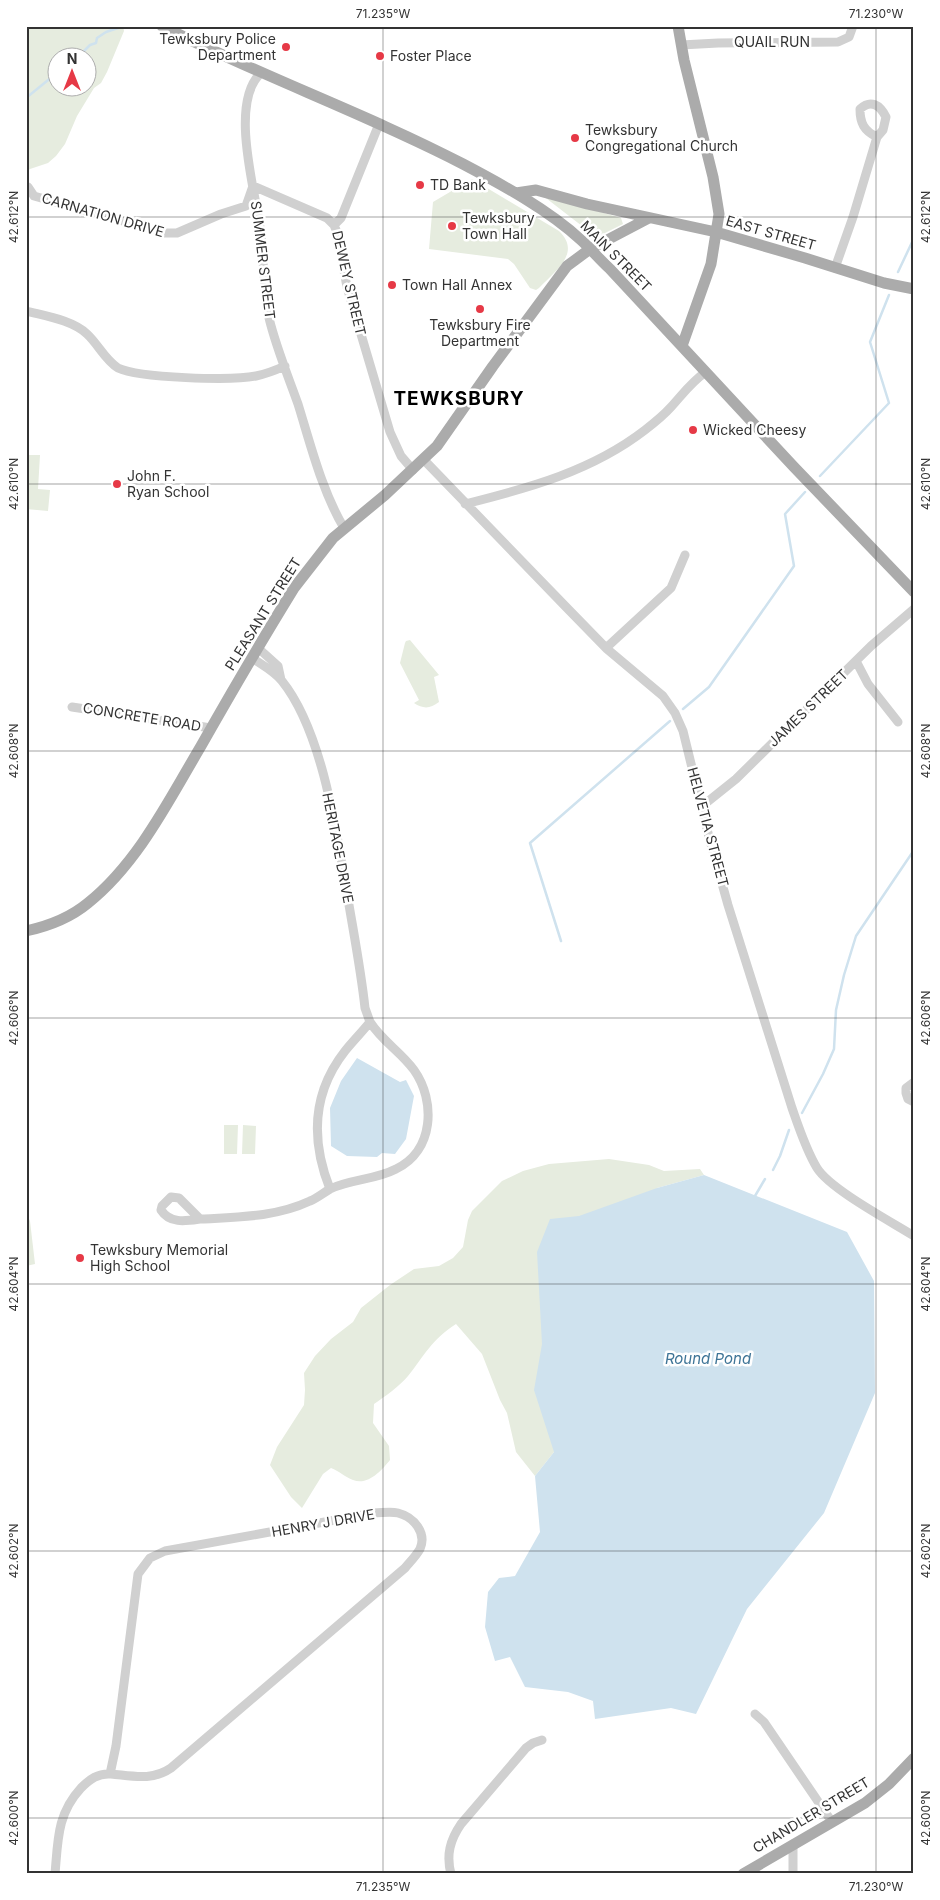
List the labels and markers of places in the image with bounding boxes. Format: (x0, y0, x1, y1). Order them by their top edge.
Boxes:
place label: Tewksbury Police Department (159, 30, 276, 63)
marker: Tewksbury Police Department (280, 41, 292, 53)
place label: Foster Place (390, 47, 472, 64)
marker: Foster Place (374, 50, 386, 62)
place label: Tewksbury Congregational Church (585, 121, 738, 154)
marker: Tewksbury Congregational Church (569, 132, 581, 144)
place label: TD Bank (430, 176, 486, 193)
marker: TD Bank (414, 179, 426, 191)
place label: Tewksbury Town Hall (462, 209, 535, 242)
marker: Tewksbury Town Hall (446, 220, 458, 232)
place label: Town Hall Annex (402, 276, 513, 293)
marker: Town Hall Annex (386, 279, 398, 291)
marker: Tewksbury Fire Department (474, 303, 486, 315)
place label: Tewksbury Fire Department (429, 316, 531, 349)
place label: Wicked Cheesy (703, 421, 806, 438)
marker: Wicked Cheesy (687, 424, 699, 436)
place label: John F. Ryan School (127, 467, 209, 500)
marker: John F. Ryan School (111, 478, 123, 490)
place label: Tewksbury Memorial High School (90, 1241, 228, 1274)
marker: Tewksbury Memorial High School (74, 1252, 86, 1264)

